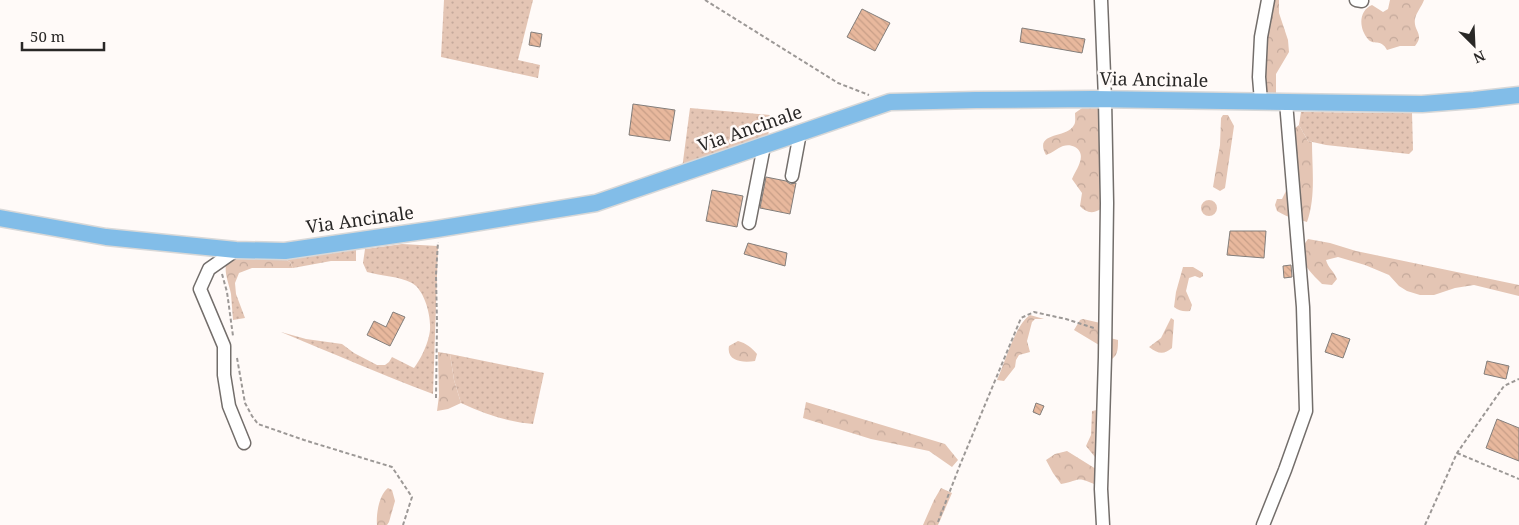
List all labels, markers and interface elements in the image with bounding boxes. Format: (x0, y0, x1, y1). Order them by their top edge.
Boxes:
scale bar (22, 20, 105, 52)
north arrow (1449, 20, 1499, 70)
text: 50 m (30, 26, 65, 46)
text: N (1471, 46, 1488, 68)
street label: Via Ancinale (1100, 66, 1209, 92)
street label: Via Ancinale (694, 99, 805, 157)
street label: Via Ancinale (304, 200, 415, 238)

